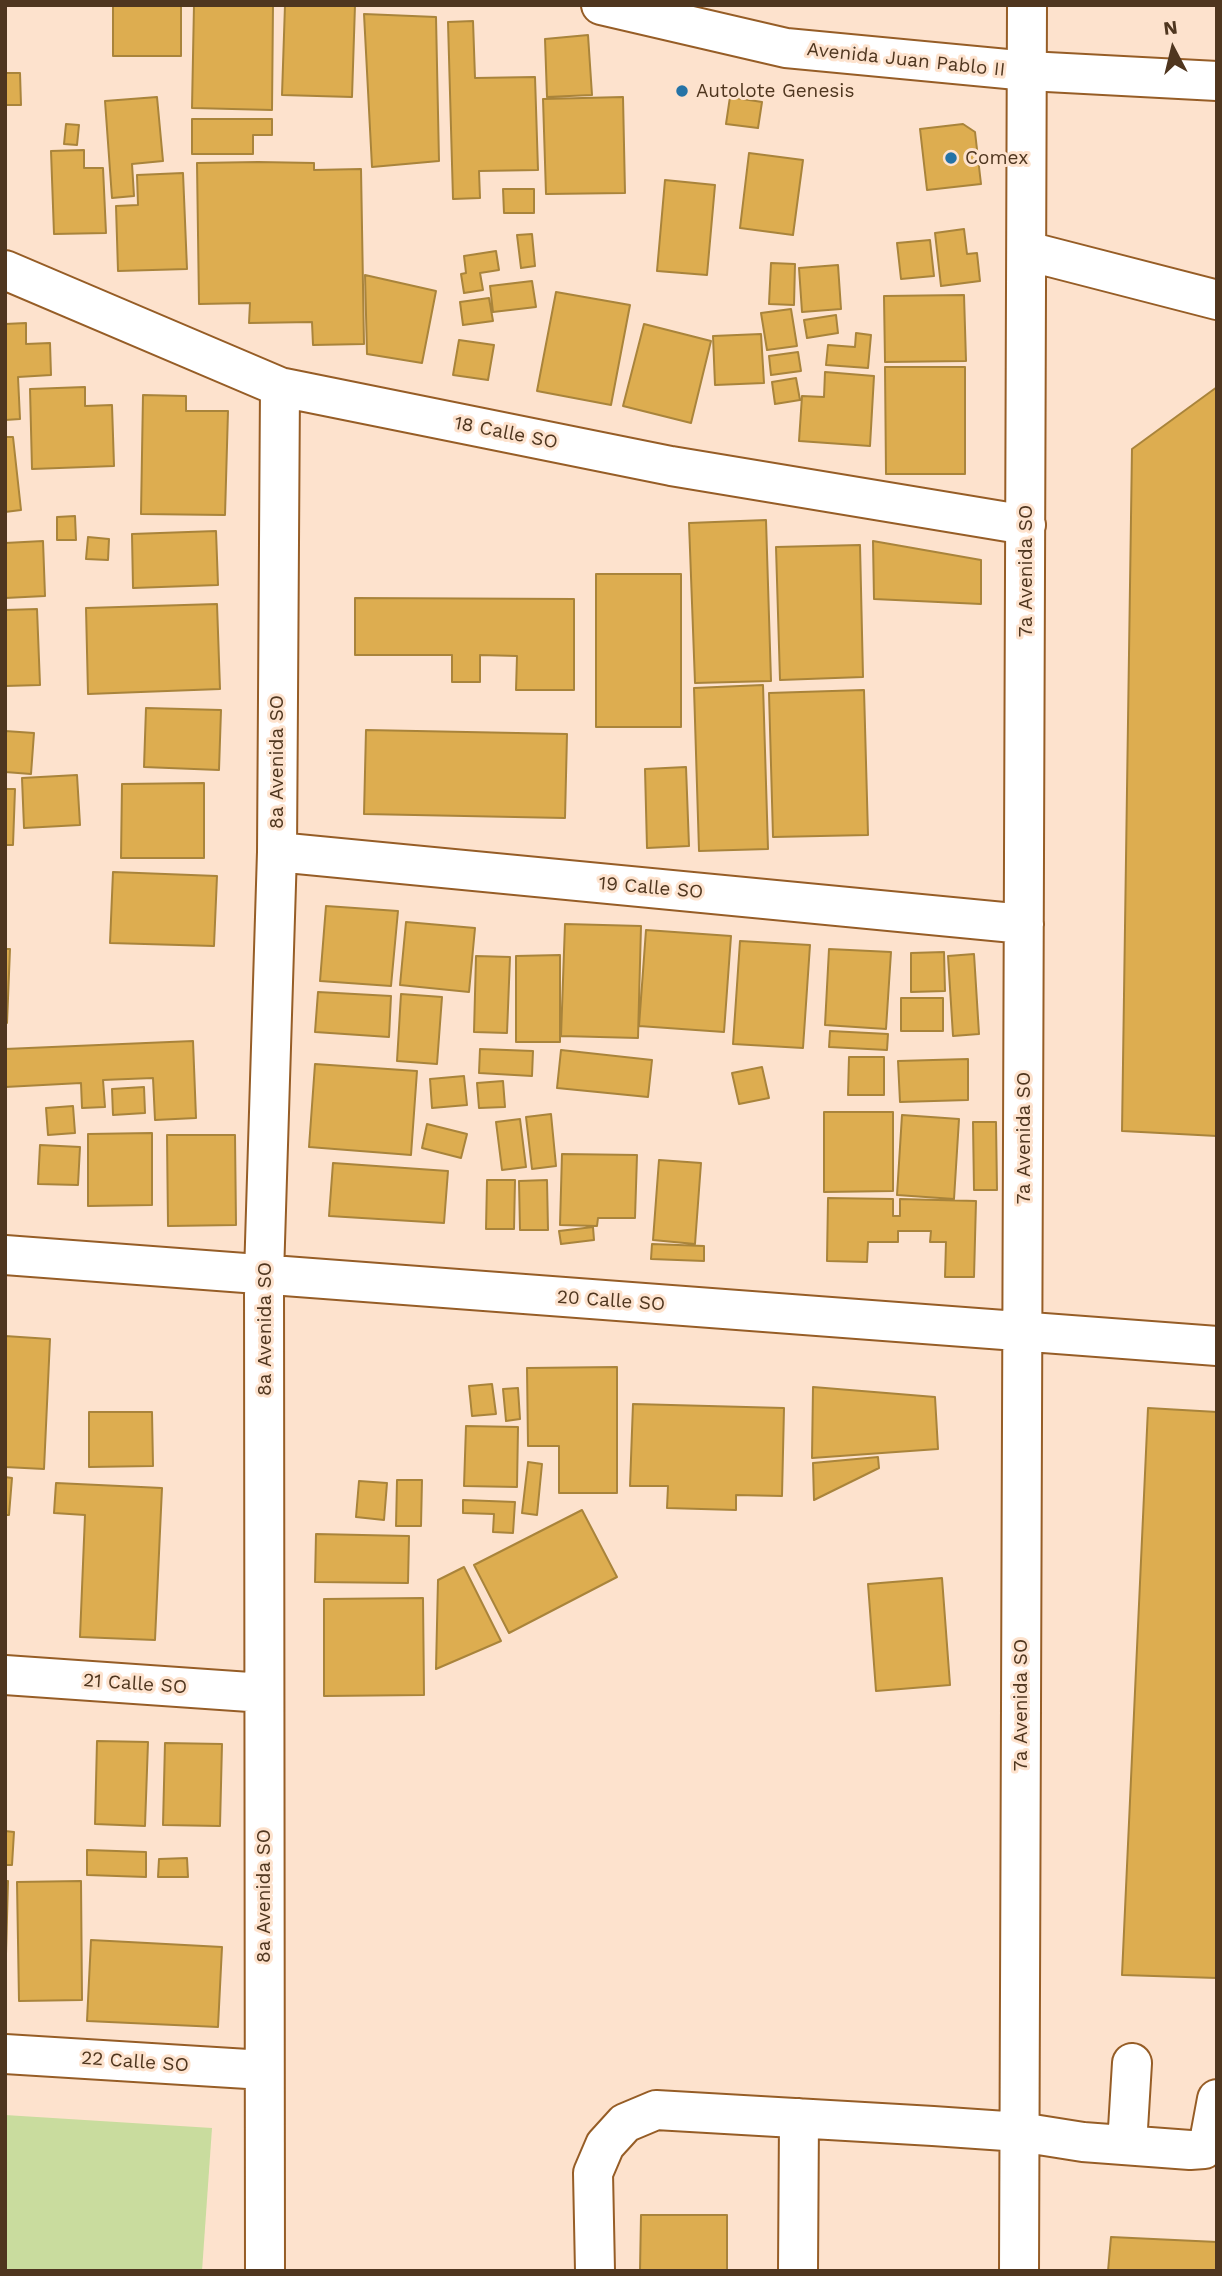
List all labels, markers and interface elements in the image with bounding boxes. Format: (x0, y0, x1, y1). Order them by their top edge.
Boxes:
north arrow (1138, 14, 1208, 84)
text: N (1162, 15, 1179, 40)
street label: Avenida Juan Pablo II (806, 38, 1006, 82)
place label: Autolote Genesis (696, 80, 854, 102)
marker: Autolote Genesis (674, 83, 690, 99)
place label: Comex (965, 147, 1028, 169)
marker: Comex (943, 150, 959, 166)
street label: 18 Calle SO (452, 412, 560, 454)
street label: 7a Avenida SO (1015, 505, 1037, 637)
street label: 8a Avenida SO (266, 695, 288, 829)
street label: 19 Calle SO (598, 872, 704, 904)
street label: 7a Avenida SO (1013, 1072, 1035, 1204)
street label: 8a Avenida SO (254, 1262, 276, 1396)
street label: 20 Calle SO (556, 1286, 666, 1316)
street label: 7a Avenida SO (1010, 1639, 1032, 1771)
street label: 21 Calle SO (82, 1669, 188, 1699)
street label: 8a Avenida SO (253, 1829, 275, 1963)
street label: 22 Calle SO (80, 2047, 190, 2077)

